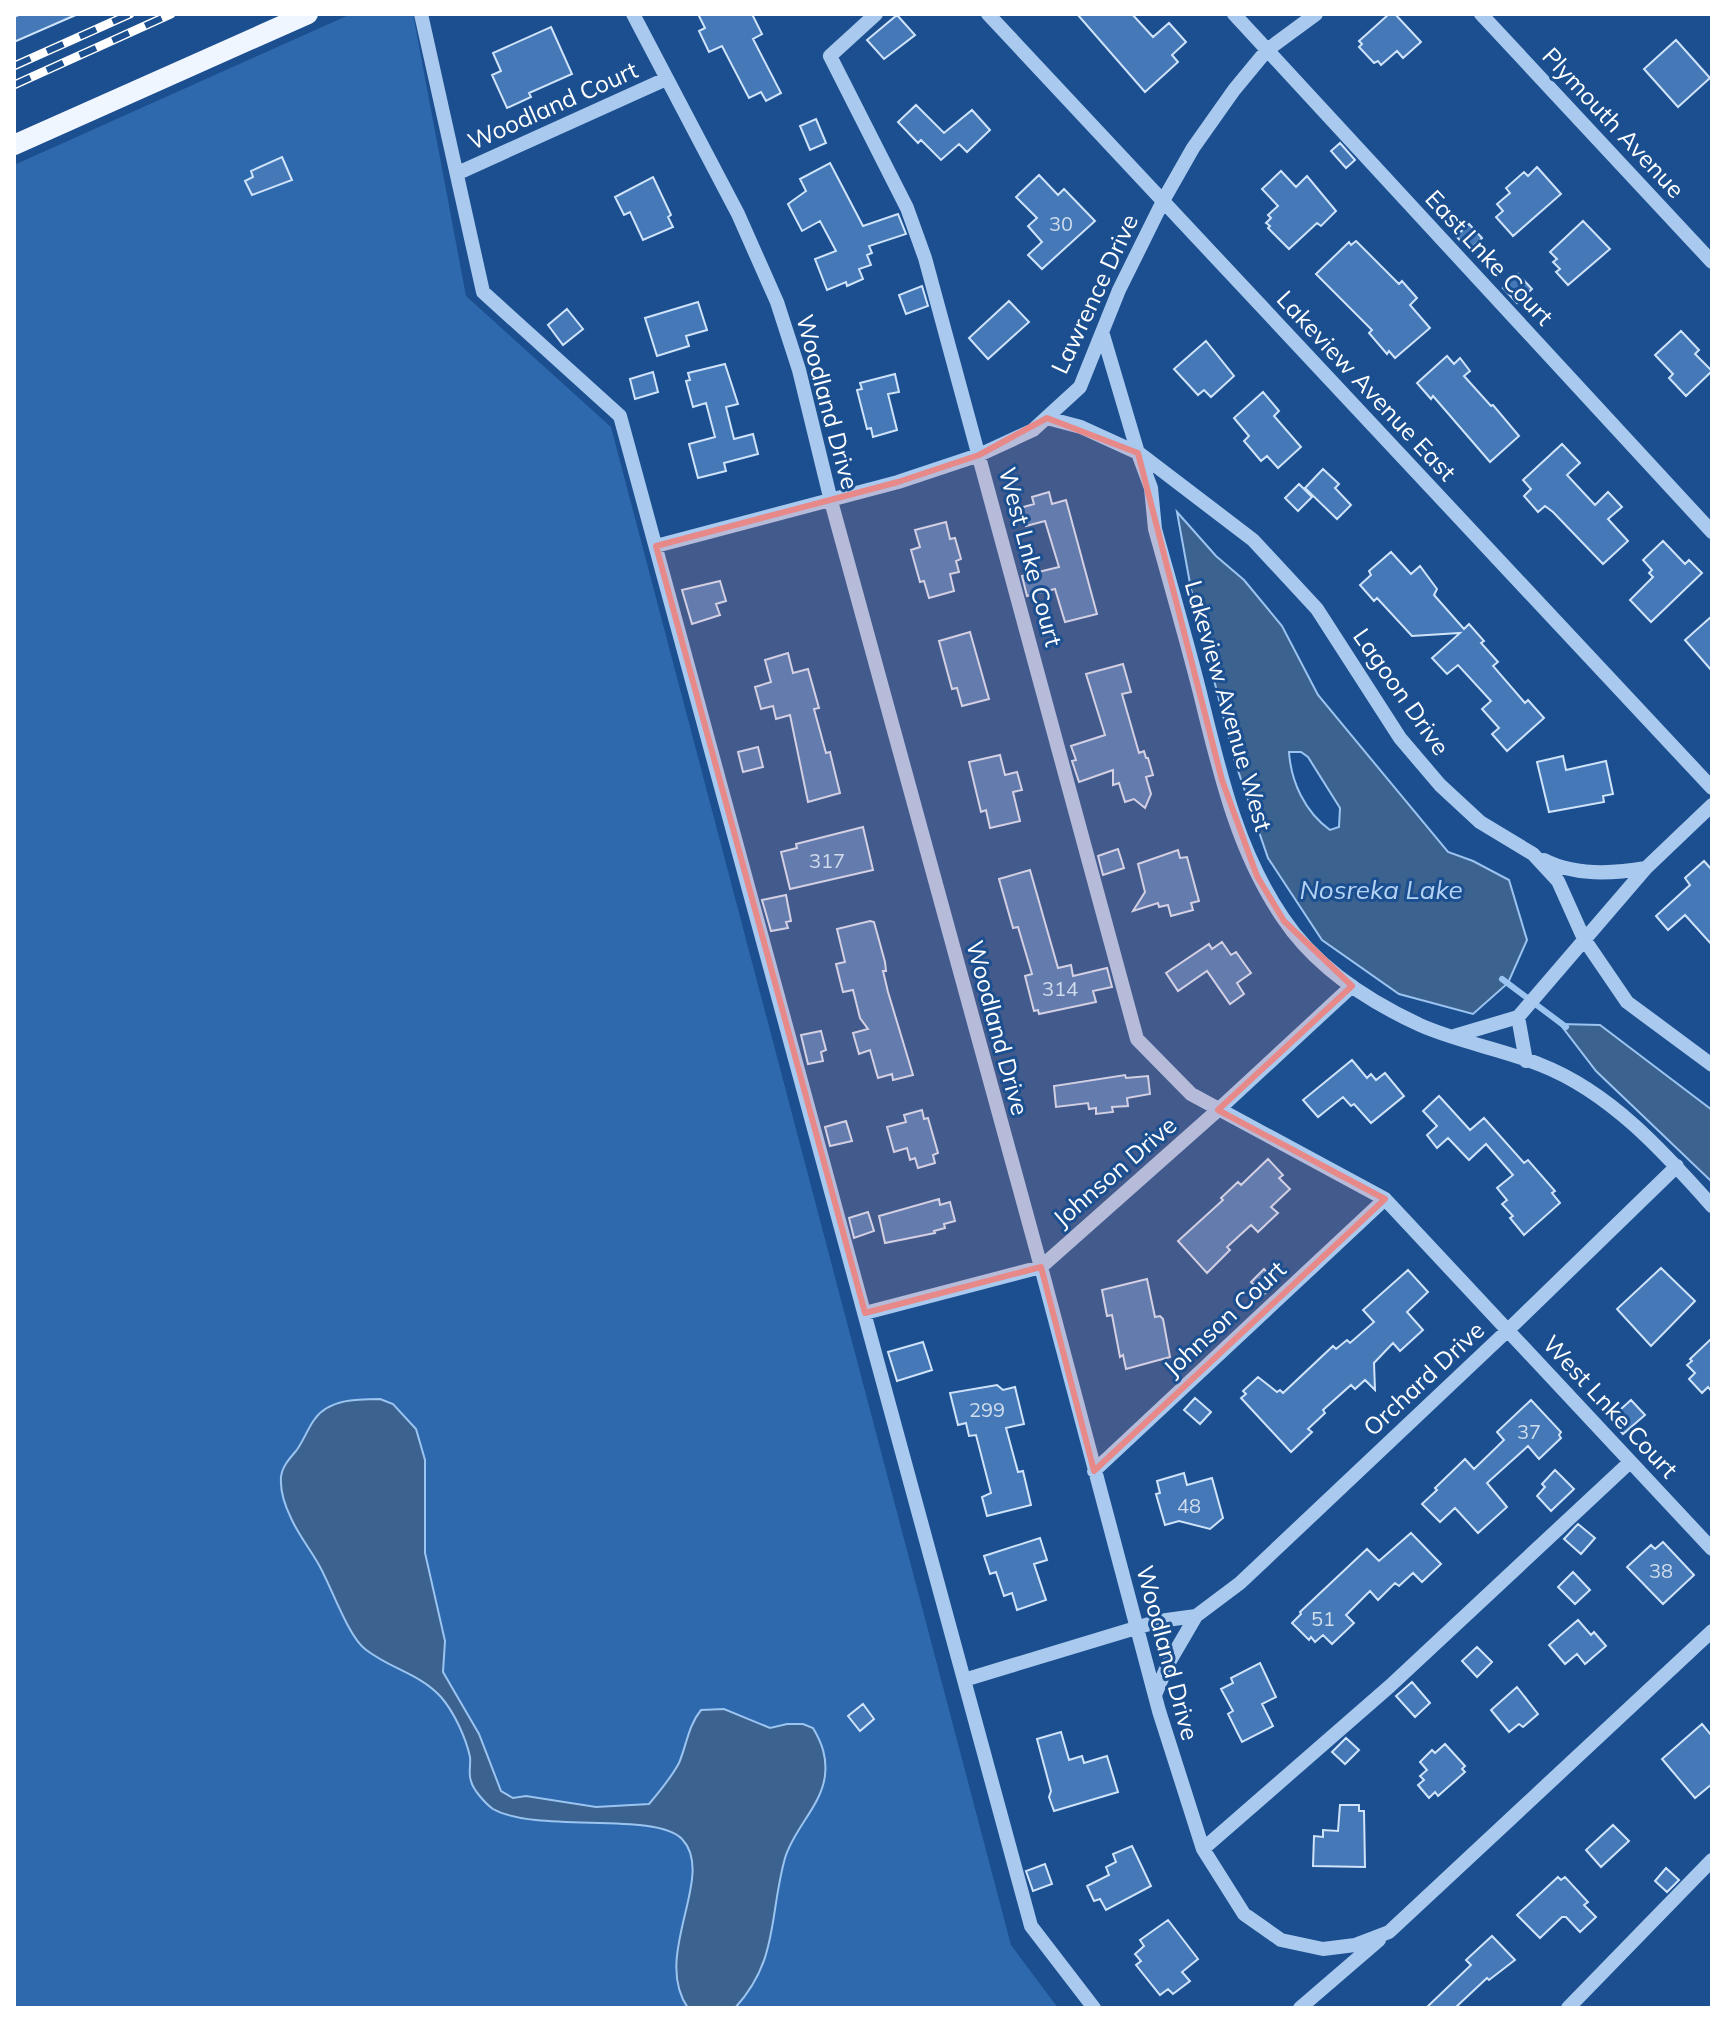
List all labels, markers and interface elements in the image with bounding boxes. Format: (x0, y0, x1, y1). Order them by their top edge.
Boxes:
street label: Plymouth Avenue (1536, 41, 1691, 204)
street label: Woodland Court (463, 54, 642, 156)
street label: East Lnke Court (1419, 183, 1560, 331)
street label: Lawrence Drive (1044, 209, 1144, 378)
house number: 30 (1049, 211, 1073, 236)
street label: Lakeview Avenue East (1271, 284, 1463, 487)
street label: Woodland Drive (790, 311, 866, 493)
street label: West Lnke Court (993, 464, 1069, 650)
street label: Lakeview Avenue West (1179, 577, 1279, 834)
street label: Lagoon Drive (1347, 622, 1456, 761)
house number: 317 (809, 848, 845, 873)
water label: Nosreka Lake (1299, 873, 1463, 906)
street label: Woodland Drive (960, 937, 1036, 1119)
house number: 314 (1042, 976, 1078, 1001)
street label: Johnson Drive (1047, 1110, 1182, 1233)
street label: Johnson Court (1157, 1254, 1292, 1383)
street label: Orchard Drive (1357, 1315, 1490, 1442)
street label: West Lnke Court (1537, 1329, 1685, 1484)
house number: 299 (969, 1397, 1005, 1422)
house number: 37 (1517, 1419, 1541, 1444)
house number: 48 (1177, 1493, 1201, 1518)
house number: 38 (1649, 1558, 1673, 1583)
street label: Woodland Drive (1130, 1562, 1206, 1744)
house number: 51 (1311, 1606, 1335, 1631)

